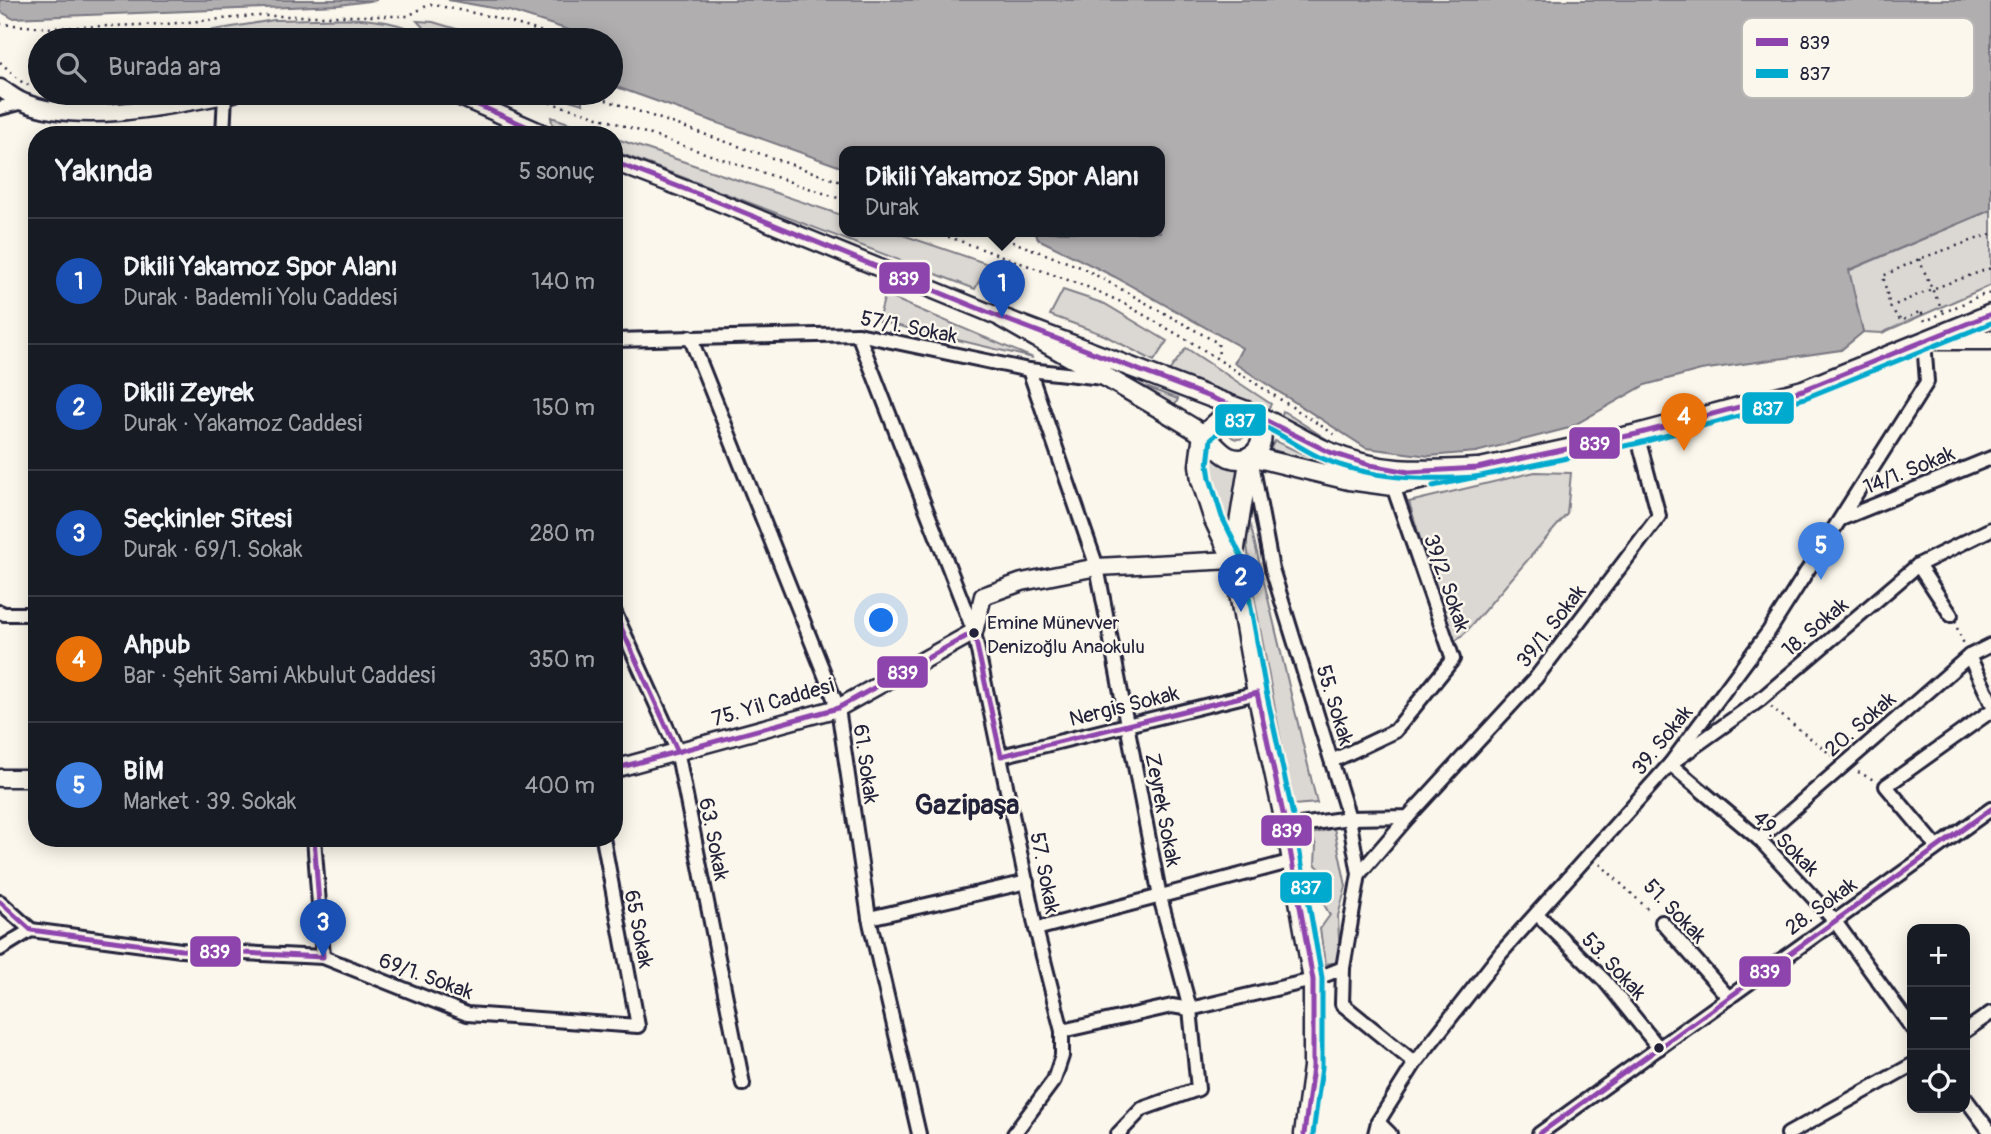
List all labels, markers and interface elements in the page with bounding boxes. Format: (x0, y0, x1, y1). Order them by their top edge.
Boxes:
legend (1742, 18, 1974, 98)
search box (28, 28, 623, 105)
text: 839 (1800, 31, 1830, 55)
icon: search (52, 48, 90, 86)
text: Burada ara (108, 51, 221, 83)
text: 837 (1800, 62, 1830, 86)
popup (839, 146, 1165, 237)
text: Yakında (56, 153, 152, 190)
text: 5 sonuç (519, 157, 595, 186)
text: Dikili Yakamoz Spor Alanı (865, 161, 1139, 193)
text: Durak (865, 193, 919, 222)
text: Dikili Yakamoz Spor Alanı (123, 251, 398, 283)
pin: 1 (979, 260, 1025, 318)
line badge: 839 (878, 261, 931, 295)
text: 1 (75, 267, 84, 296)
text: 140 m (532, 267, 595, 296)
text: 839 (889, 267, 919, 291)
text: Durak · Bademli Yolu Caddesi (123, 283, 397, 312)
street label: 57/1. Sokak (858, 305, 960, 350)
text: Dikili Zeyrek (123, 377, 254, 409)
line badge: 837 (1741, 391, 1795, 425)
text: 2 (73, 393, 85, 422)
text: 150 m (532, 393, 595, 422)
pin: 4 (1661, 393, 1707, 451)
text: 837 (1753, 397, 1784, 421)
line badge: 837 (1214, 403, 1267, 437)
text: Durak · Yakamoz Caddesi (123, 409, 362, 438)
text: 837 (1225, 409, 1256, 433)
line badge: 839 (1568, 426, 1621, 460)
text: 839 (1580, 432, 1610, 456)
street label: 14/1. Sokak (1860, 440, 1959, 501)
text: Seçkinler Sitesi (123, 503, 292, 535)
text: 3 (73, 519, 85, 548)
text: 280 m (529, 519, 595, 548)
pin: 5 (1798, 522, 1844, 580)
street label: 39/2. Sokak (1417, 531, 1476, 636)
text: Durak · 69/1. Sokak (123, 535, 303, 564)
pin: 2 (1218, 554, 1264, 612)
street label: 39/1. Sokak (1511, 579, 1592, 673)
street label: 18. Sokak (1776, 592, 1854, 663)
your location (864, 603, 898, 637)
place label: Emine Münevver Denizoğlu Anaokulu (987, 611, 1145, 659)
marker: Emine Münevver Denizoğlu Anaokulu (967, 626, 981, 640)
text: Ahpub (123, 629, 190, 661)
text: 4 (72, 645, 86, 674)
text: 350 m (529, 645, 595, 674)
line badge: 839 (876, 655, 929, 689)
text: Bar · Şehit Sami Akbulut Caddesi (123, 661, 436, 690)
text: 839 (888, 661, 918, 685)
street label: 55. Sokak (1310, 662, 1360, 749)
street label: 75. Yil Caddesi (709, 672, 838, 733)
street label: Nergis Sokak (1066, 680, 1182, 733)
street label: 20. Sokak (1819, 686, 1902, 763)
street label: 39. Sokak (1626, 700, 1699, 781)
street label: 61. Sokak (847, 722, 885, 806)
street label: Zeyrek Sokak (1138, 751, 1187, 869)
text: BİM (123, 755, 164, 787)
text: 5 (73, 771, 85, 800)
text: 400 m (525, 771, 595, 800)
text: Market · 39. Sokak (123, 787, 296, 816)
district label: Gazipaşa (915, 788, 1019, 823)
street label: 63. Sokak (692, 795, 735, 883)
street label: 49. Sokak (1747, 804, 1825, 882)
line badge: 839 (1260, 814, 1313, 847)
text: 839 (1272, 819, 1302, 843)
street label: 57. Sokak (1023, 830, 1066, 916)
line badge: 837 (1279, 871, 1333, 904)
street label: 28. Sokak (1780, 871, 1863, 942)
street label: 51. Sokak (1637, 873, 1712, 950)
text: 837 (1291, 876, 1322, 900)
street label: 65 Sokak (618, 888, 659, 971)
pin: 3 (300, 899, 346, 957)
map controls (1907, 924, 1970, 1113)
button: + (1907, 924, 1970, 987)
street label: 53. Sokak (1575, 927, 1652, 1006)
line badge: 839 (189, 935, 242, 968)
text: 839 (200, 940, 230, 964)
street label: 69/1. Sokak (375, 947, 477, 1006)
line badge: 839 (1738, 955, 1792, 988)
text: 839 (1750, 960, 1780, 984)
button: − (1907, 987, 1970, 1050)
unlabelled marker (1652, 1041, 1666, 1055)
button: locate (1907, 1050, 1970, 1113)

